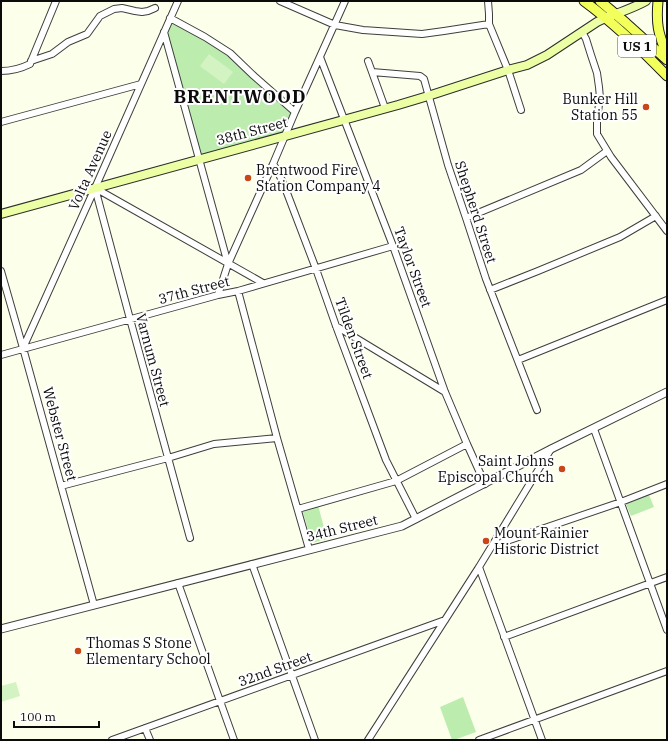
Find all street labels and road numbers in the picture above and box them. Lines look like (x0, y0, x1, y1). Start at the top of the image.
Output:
road number: US 1 (618, 35, 656, 57)
street label: 38th Street (214, 113, 290, 149)
street label: Volta Avenue (64, 127, 116, 213)
street label: Shepherd Street (451, 159, 501, 266)
street label: Taylor Street (390, 224, 436, 310)
street label: 37th Street (156, 272, 232, 308)
street label: Tilden Street (331, 295, 377, 381)
street label: Varnum Street (132, 311, 174, 409)
street label: Webster Street (39, 385, 81, 483)
street label: 34th Street (304, 510, 380, 546)
street label: 32nd Street (236, 647, 314, 691)

